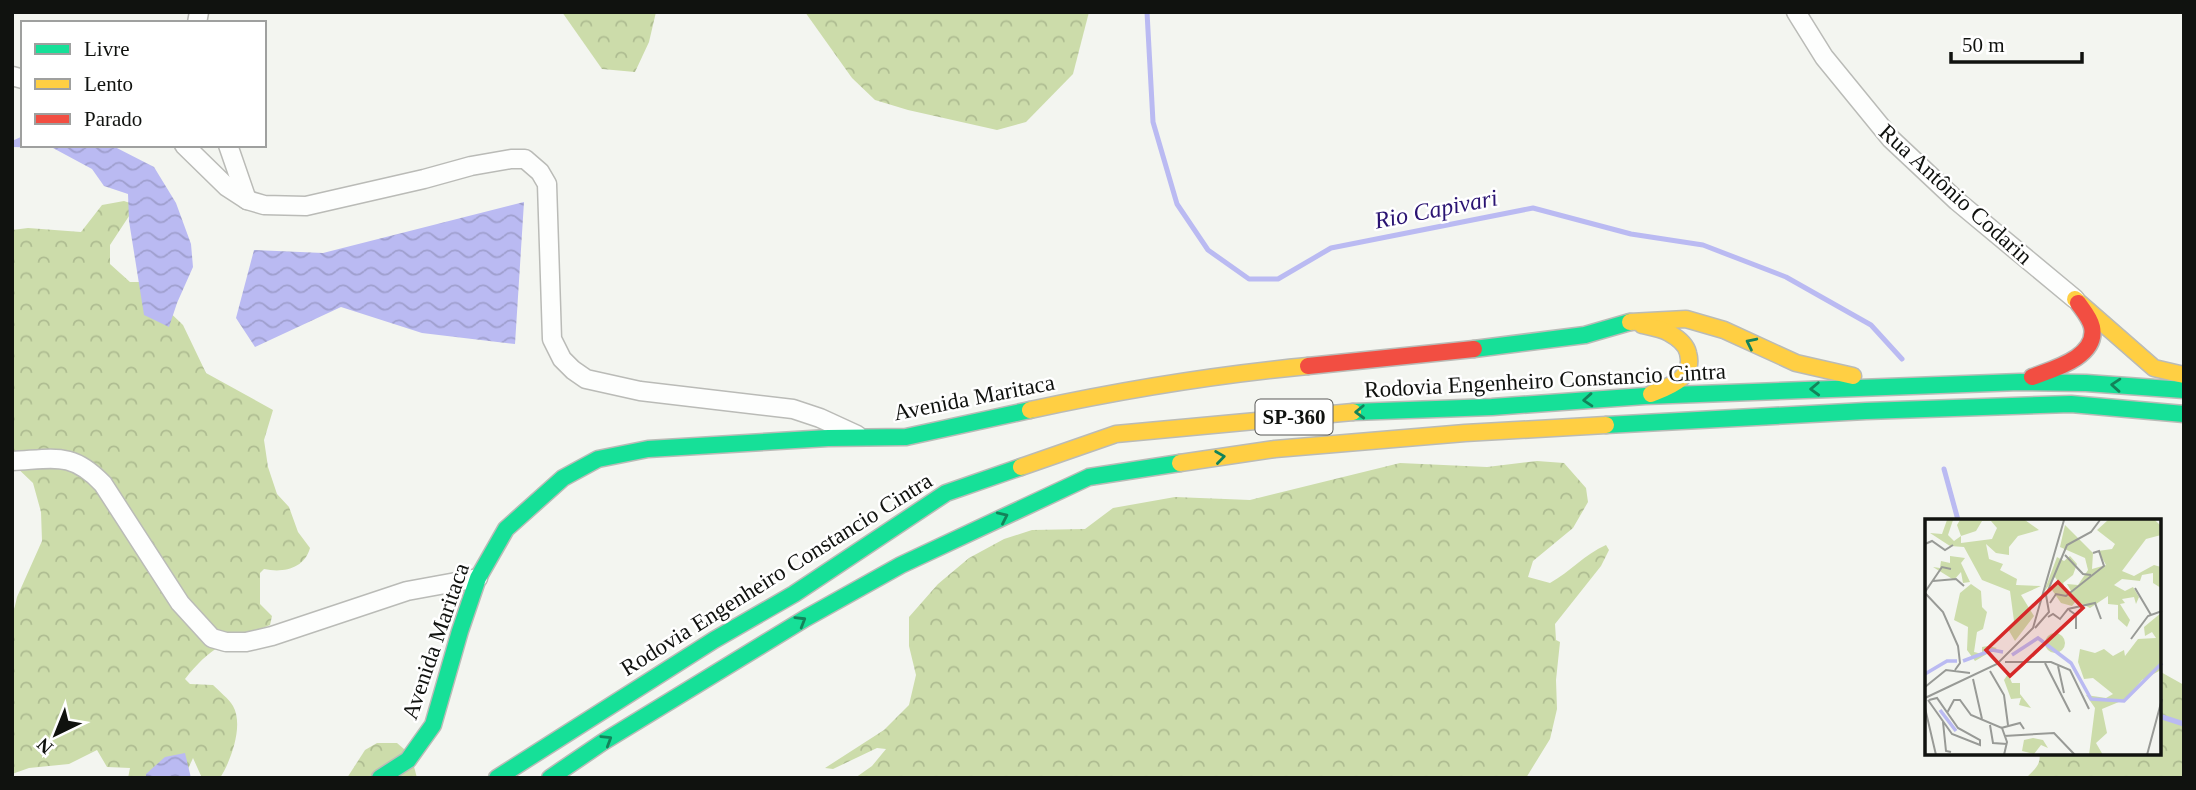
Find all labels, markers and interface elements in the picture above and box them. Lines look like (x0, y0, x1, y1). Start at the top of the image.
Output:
legend (21, 21, 266, 147)
scale bar (1951, 21, 2082, 65)
text: 50 m (1962, 33, 2005, 57)
text: Livre (84, 37, 129, 61)
text: Lento (84, 72, 133, 96)
text: Parado (84, 107, 142, 131)
street label: Rua Antônio Codarin (1874, 119, 2038, 270)
water label: Rio Capivari (1371, 184, 1500, 234)
one-way arrow (1746, 337, 1758, 351)
street label: Rodovia Engenheiro Constancio Cintra (1364, 359, 1727, 402)
street label: Avenida Maritaca (891, 370, 1057, 425)
one-way arrow (2110, 378, 2121, 393)
one-way arrow (1809, 382, 1820, 397)
one-way arrow (1582, 392, 1593, 407)
road number: SP-360 (1256, 400, 1332, 434)
one-way arrow (1355, 405, 1366, 420)
one-way arrow (1214, 450, 1226, 465)
street label: Rodovia Engenheiro Constancio Cintra (616, 468, 936, 681)
one-way arrow (996, 511, 1008, 525)
inset map (1925, 519, 2161, 755)
street label: Avenida Maritaca (397, 560, 474, 723)
one-way arrow (793, 617, 806, 630)
north arrow (21, 699, 91, 769)
text: N (32, 734, 57, 758)
one-way arrow (599, 735, 612, 748)

